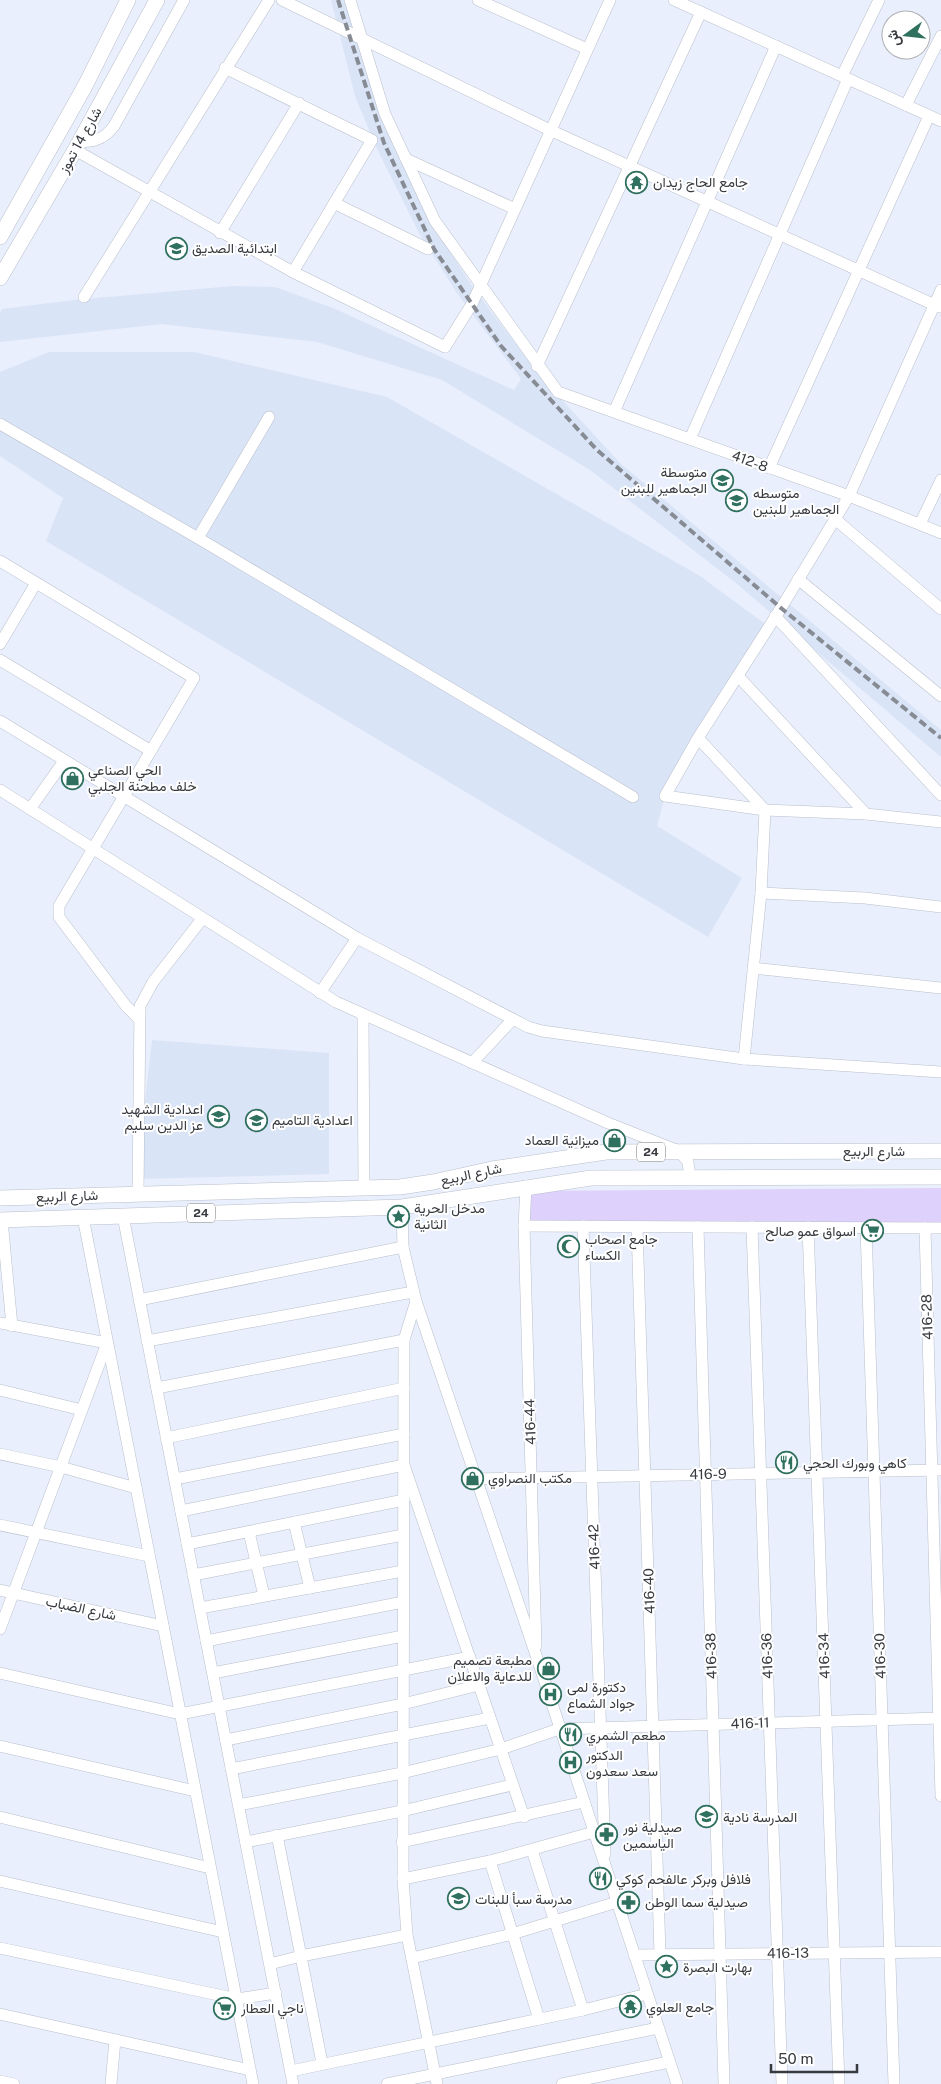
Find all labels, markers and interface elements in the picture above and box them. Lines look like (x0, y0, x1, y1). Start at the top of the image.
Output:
north arrow (881, 10, 931, 60)
text: ش (883, 28, 904, 49)
street label: شارع 14 تموز (55, 104, 107, 178)
temple icon: جامع الحاج زيدان (625, 170, 649, 194)
place label: جامع الحاج زيدان (653, 174, 748, 193)
school or university icon: ابتدائية الصديق (164, 236, 188, 260)
place label: ابتدائية الصديق (192, 240, 277, 257)
street label: 412-8 (730, 447, 770, 475)
place label: متوسطة الجماهير للبنين (621, 464, 707, 497)
school or university icon: متوسطة الجماهير للبنين (711, 468, 735, 492)
place label: متوسطه الجماهير للبنين (753, 485, 839, 518)
school or university icon: متوسطه الجماهير للبنين (725, 489, 749, 513)
place label: الحي الصناعي خلف مطحنة الجلبي (88, 762, 197, 798)
shop icon: الحي الصناعي خلف مطحنة الجلبي (60, 766, 84, 790)
place label: اعدادية الشهيد عز الدين سليم (121, 1101, 203, 1134)
school or university icon: اعدادية الشهيد عز الدين سليم (207, 1105, 231, 1129)
school or university icon: اعدادية التاميم (244, 1108, 268, 1132)
place label: اعدادية التاميم (272, 1112, 353, 1129)
shop icon: ميزانية العماد (603, 1128, 627, 1152)
place label: ميزانية العماد (525, 1132, 599, 1149)
road number: 24 (637, 1142, 665, 1162)
street label: شارع الربيع (843, 1143, 905, 1162)
street label: شارع الربيع (439, 1160, 504, 1191)
street label: شارع الربيع (36, 1187, 99, 1208)
place label: مدخل الحرية الثانية (414, 1200, 485, 1232)
road number: 24 (187, 1204, 215, 1222)
place icon: مدخل الحرية الثانية (386, 1204, 410, 1228)
supermarket icon: اسواق عمو صالح (860, 1219, 884, 1243)
place label: اسواق عمو صالح (765, 1223, 856, 1242)
place label: جامع اصحاب الکساء (585, 1231, 658, 1263)
mosque icon: جامع اصحاب الکساء (557, 1235, 581, 1259)
street label: 416-28 (918, 1294, 936, 1340)
street label: 416-44 (521, 1398, 539, 1445)
restaurant icon: كاهي وبورك الحجي (775, 1451, 799, 1475)
place label: كاهي وبورك الحجي (803, 1455, 907, 1475)
shop icon: مكتب النصراوي (460, 1466, 484, 1490)
street label: 416-9 (689, 1466, 727, 1482)
place label: مكتب النصراوي (488, 1470, 572, 1490)
street label: 416-42 (585, 1524, 603, 1570)
street label: 416-40 (640, 1568, 658, 1614)
street label: شارع الضباب (44, 1593, 118, 1626)
street label: 416-36 (758, 1632, 776, 1679)
street label: 416-34 (815, 1632, 833, 1679)
street label: 416-38 (702, 1633, 720, 1679)
street label: 416-30 (871, 1633, 889, 1679)
place label: مطبعة تصميم للدعاية والاعلان (447, 1652, 532, 1685)
shop icon: مطبعة تصميم للدعاية والاعلان (536, 1656, 560, 1680)
place label: دكتورة لمى جواد الشماع (567, 1679, 635, 1714)
hospital icon: دكتورة لمى جواد الشماع (539, 1683, 563, 1707)
street label: 416-11 (730, 1714, 770, 1732)
restaurant icon: مطعم الشمري (558, 1723, 582, 1747)
place label: مطعم الشمري (586, 1727, 666, 1747)
place label: الدكتور سعد سعدون (585, 1747, 658, 1780)
hospital icon: الدكتور سعد سعدون (558, 1751, 582, 1775)
school or university icon: المدرسة نادية (695, 1805, 719, 1829)
place label: المدرسة نادية (723, 1809, 797, 1826)
place label: صيدلية نور الياسمين (622, 1819, 682, 1852)
pharmacy icon: صيدلية نور الياسمين (595, 1823, 619, 1847)
restaurant icon: فلافل وبركر عالفحم كوكي (588, 1867, 612, 1891)
place label: فلافل وبركر عالفحم كوكي (616, 1871, 751, 1891)
school or university icon: مدرسة سبأ للبنات (447, 1887, 471, 1911)
pharmacy icon: صيدلية سما الوطن (617, 1890, 641, 1914)
place label: مدرسة سبأ للبنات (475, 1891, 572, 1908)
place label: صيدلية سما الوطن (645, 1894, 748, 1911)
street label: 416-13 (767, 1945, 809, 1961)
place icon: بهارت البصرة (655, 1955, 679, 1979)
place label: بهارت البصرة (683, 1959, 752, 1976)
temple icon: جامع العلوي (618, 1995, 642, 2019)
supermarket icon: ناجي العطار (213, 1996, 237, 2020)
place label: جامع العلوي (646, 1999, 714, 2019)
place label: ناجي العطار (240, 2000, 304, 2020)
scale bar (771, 2042, 857, 2074)
text: 50 m (778, 2050, 813, 2067)

